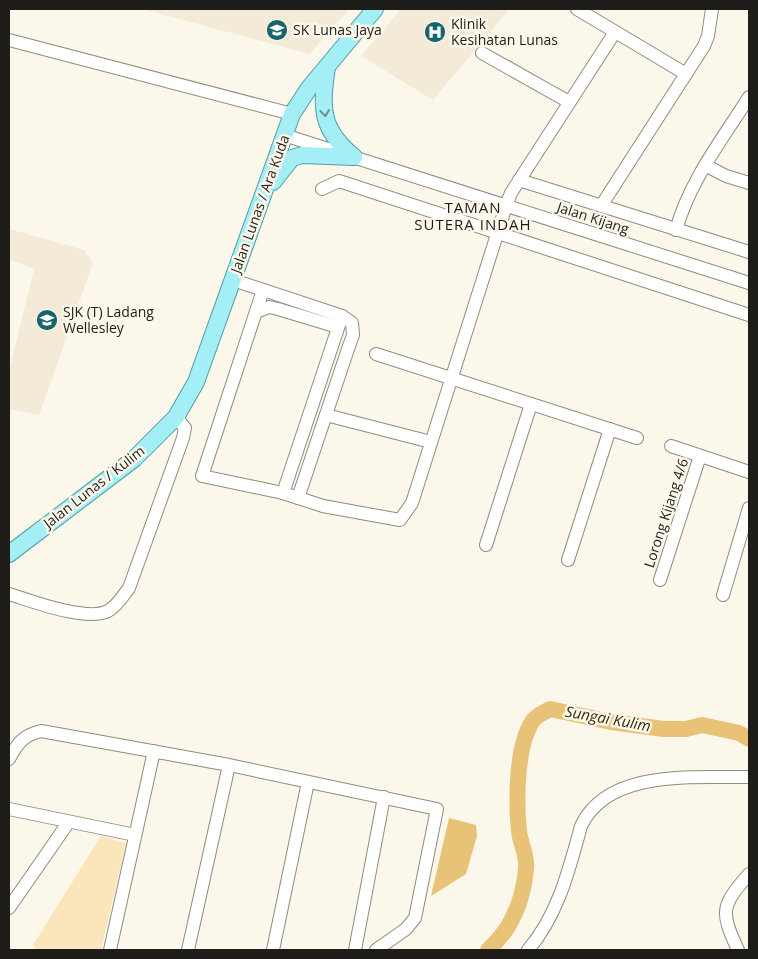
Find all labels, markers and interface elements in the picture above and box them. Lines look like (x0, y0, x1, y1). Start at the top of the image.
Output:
place label: Klinik Kesihatan Lunas (451, 14, 558, 49)
school or university icon: SK Lunas Jaya (265, 18, 289, 42)
place label: SK Lunas Jaya (293, 20, 382, 39)
hospital icon: Klinik Kesihatan Lunas (423, 20, 447, 44)
one-way arrow (319, 109, 330, 117)
street label: Jalan Lunas / Ara Kuda (225, 132, 293, 278)
street label: Jalan Kijang (553, 196, 632, 238)
district label: TAMAN SUTERA INDAH (414, 197, 532, 234)
place label: SJK (T) Ladang Wellesley (63, 302, 154, 337)
school or university icon: SJK (T) Ladang Wellesley (35, 308, 59, 332)
street label: Jalan Lunas / Kulim (38, 441, 148, 533)
street label: Lorong Kijang 4/6 (639, 456, 692, 570)
water label: Sungai Kulim (564, 701, 652, 735)

